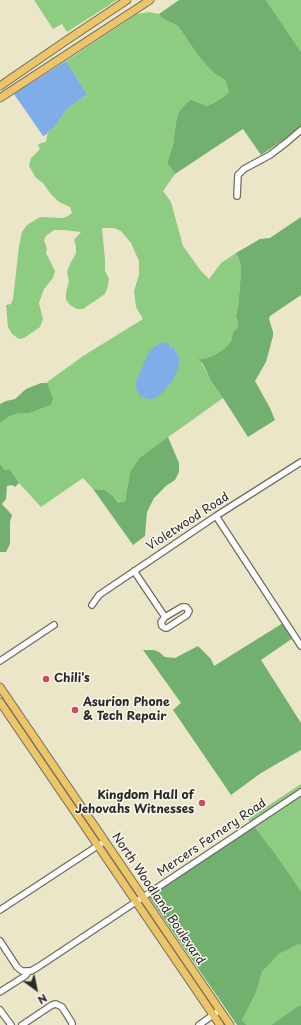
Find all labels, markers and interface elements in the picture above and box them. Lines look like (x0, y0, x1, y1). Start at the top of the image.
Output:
street label: Violetwood Road (144, 490, 232, 554)
place label: Chili's (54, 672, 90, 686)
marker: Chili's (41, 674, 51, 684)
place label: Asurion Phone & Tech Repair (83, 696, 170, 724)
marker: Asurion Phone & Tech Repair (70, 705, 80, 715)
place label: Kingdom Hall of Jehovahs Witnesses (75, 789, 194, 817)
street label: Mercers Fernery Road (155, 796, 269, 880)
marker: Kingdom Hall of Jehovahs Witnesses (197, 798, 207, 808)
street label: North Woodland Boulevard (109, 831, 207, 967)
north arrow (16, 969, 56, 1009)
text: N (35, 990, 51, 1009)

